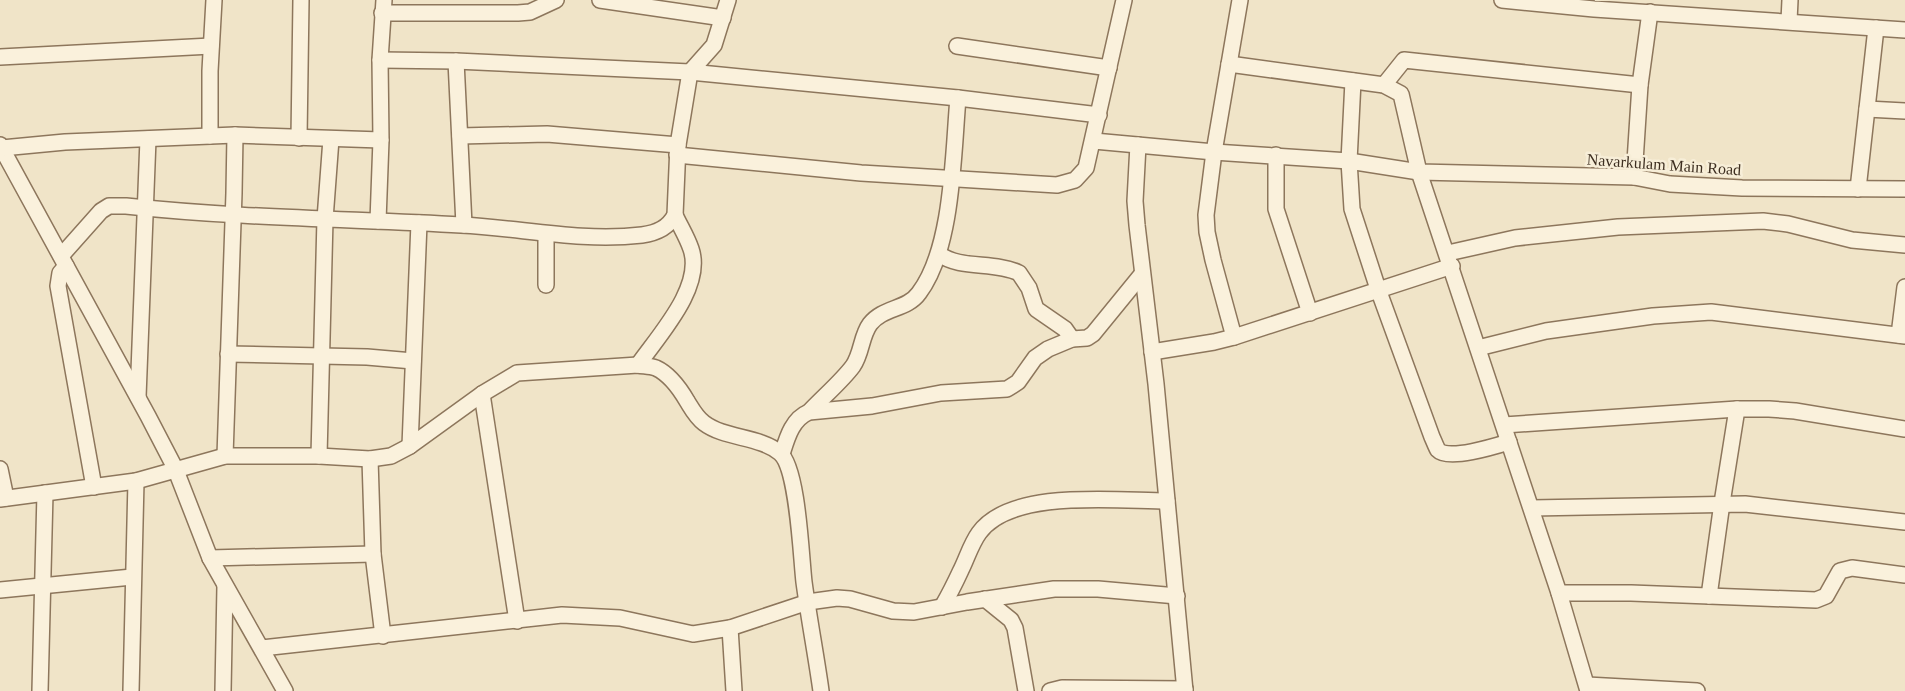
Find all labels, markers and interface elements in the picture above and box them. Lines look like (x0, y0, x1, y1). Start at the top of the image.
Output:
street label: Navarkulam Main Road (1586, 151, 1742, 178)

